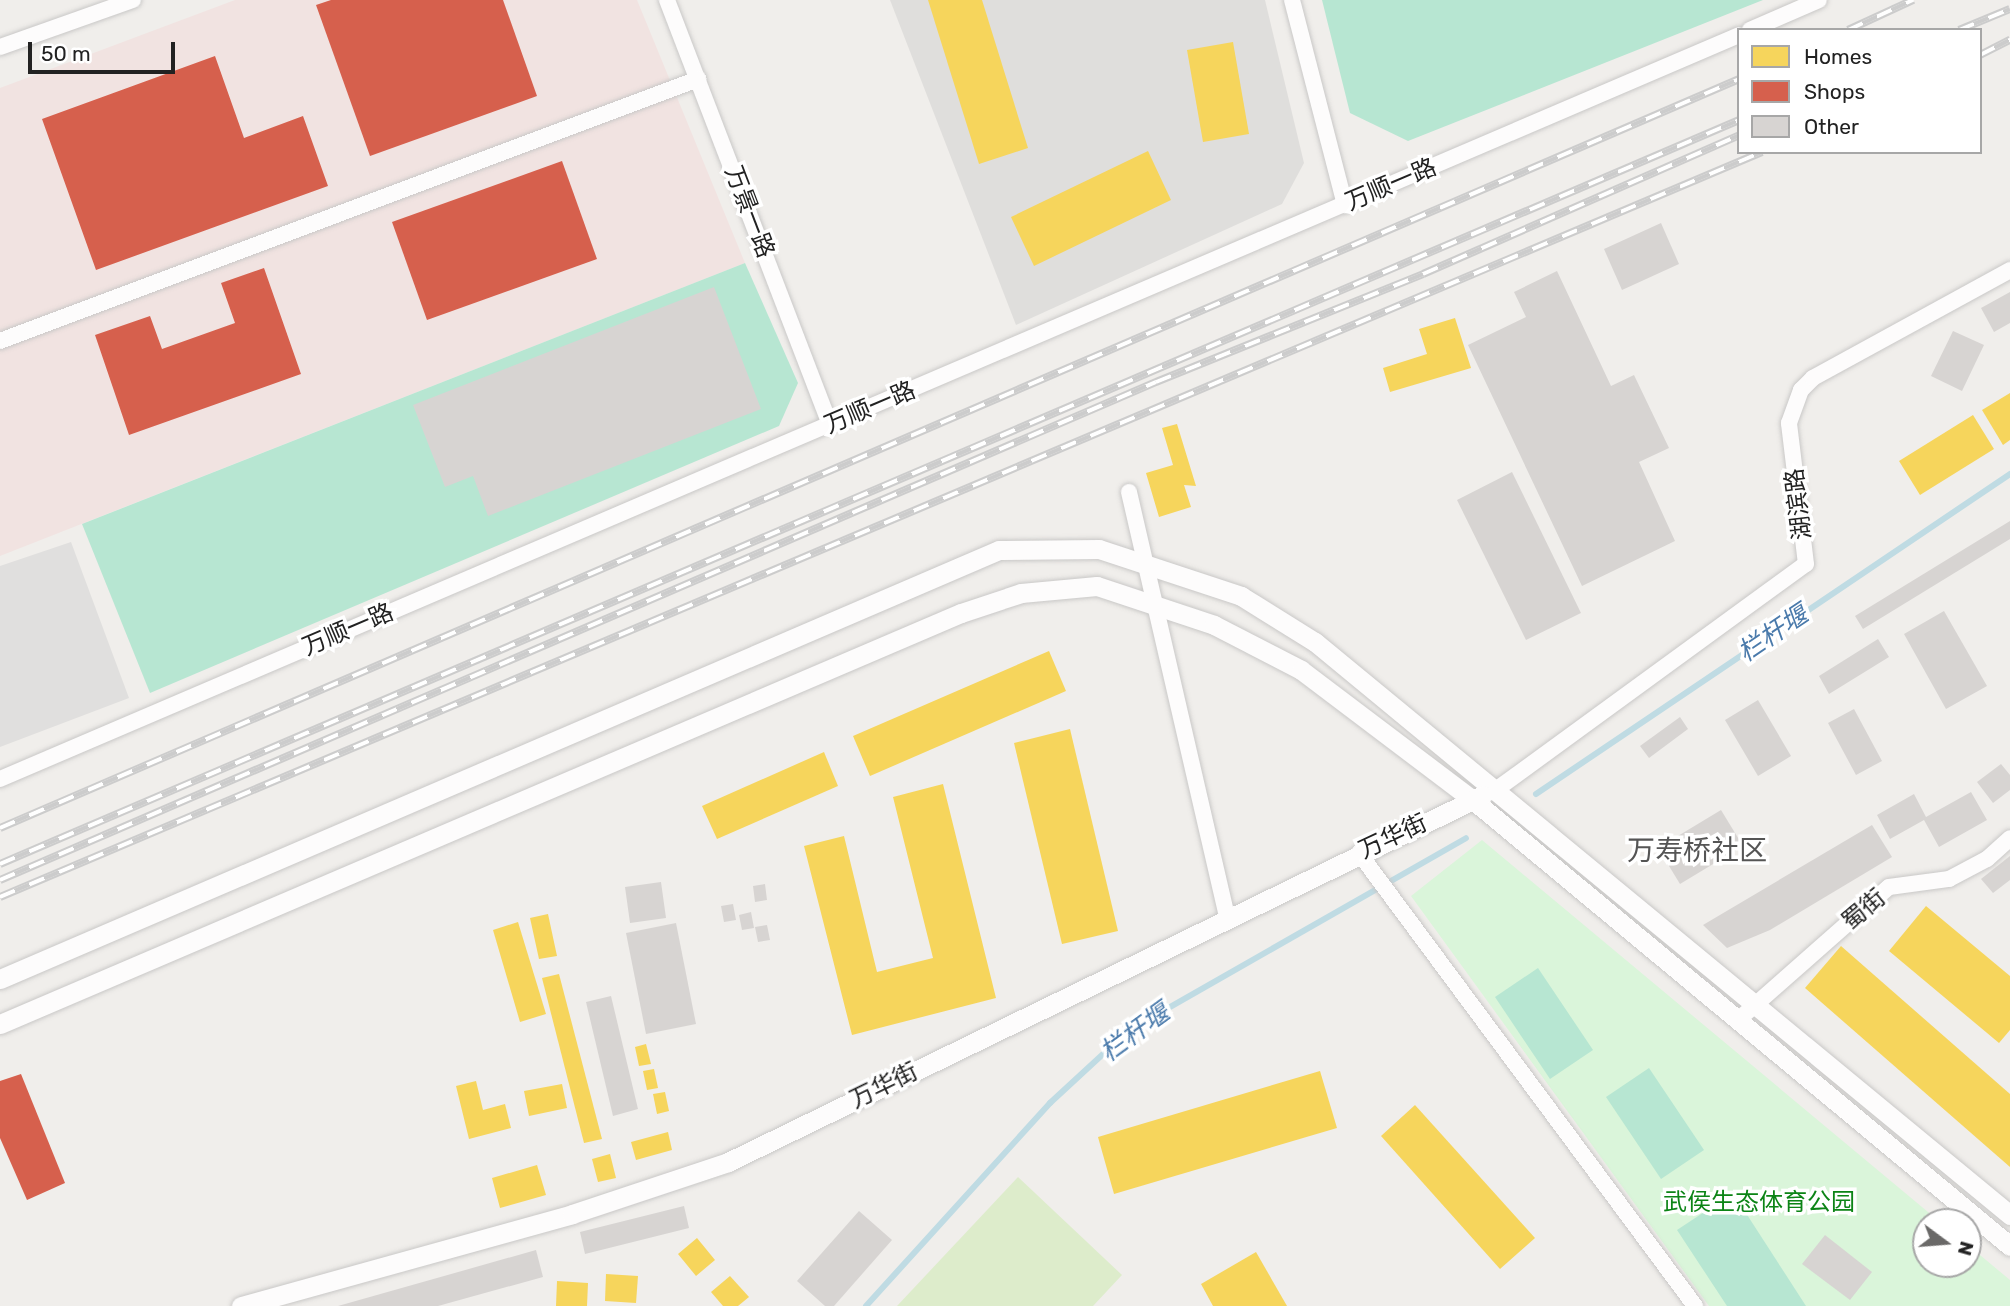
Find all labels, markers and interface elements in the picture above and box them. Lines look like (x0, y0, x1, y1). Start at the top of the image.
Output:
scale bar (32, 28, 178, 72)
legend (1737, 28, 1982, 154)
text: 50 m (41, 41, 91, 66)
text: Homes (1804, 44, 1872, 69)
text: Shops (1804, 79, 1865, 104)
text: Other (1804, 114, 1859, 139)
street label: 万顺一路 (1341, 153, 1441, 217)
street label: 万景一路 (718, 162, 780, 262)
street label: 万顺一路 (820, 376, 920, 440)
street label: 湖滨路 (1780, 467, 1818, 541)
street label: 万顺一路 (298, 598, 398, 662)
water label: 栏杆堰 (1732, 599, 1814, 669)
street label: 万华街 (1354, 809, 1432, 865)
district label: 万寿桥社区 (1627, 834, 1767, 868)
street label: 蜀街 (1836, 884, 1892, 936)
water label: 栏杆堰 (1094, 997, 1176, 1069)
street label: 万华街 (845, 1057, 923, 1115)
park label: 武侯生态体育公园 (1663, 1189, 1855, 1217)
north arrow (1912, 1208, 1982, 1278)
text: N (1953, 1239, 1979, 1258)

